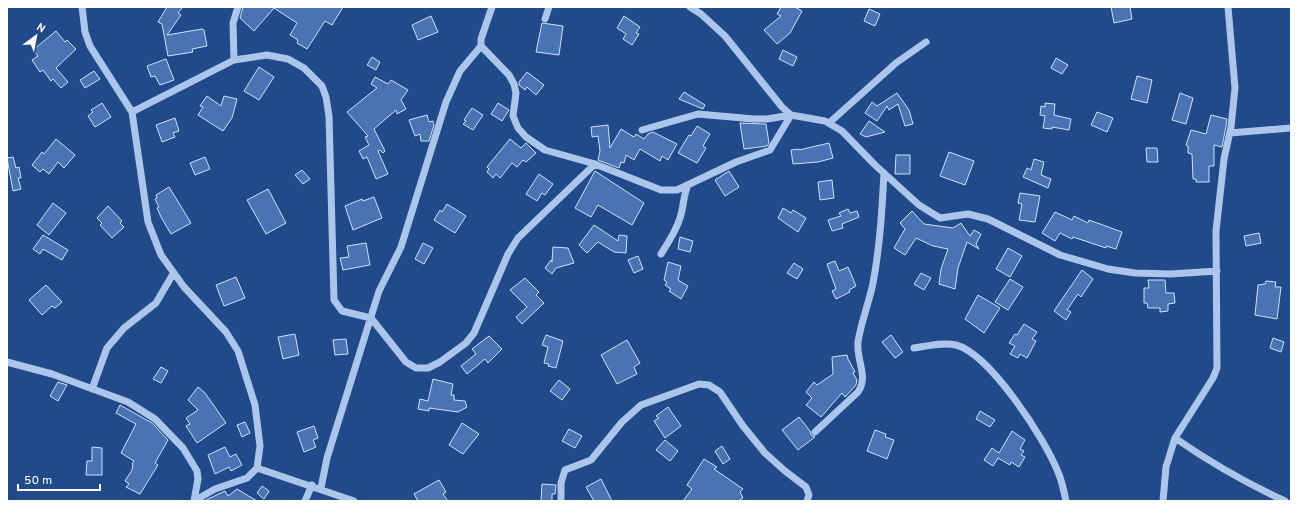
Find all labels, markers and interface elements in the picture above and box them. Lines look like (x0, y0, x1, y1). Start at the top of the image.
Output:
north arrow (16, 16, 56, 56)
text: N (34, 20, 48, 36)
scale bar (18, 466, 100, 492)
text: 50 m (24, 473, 52, 489)

